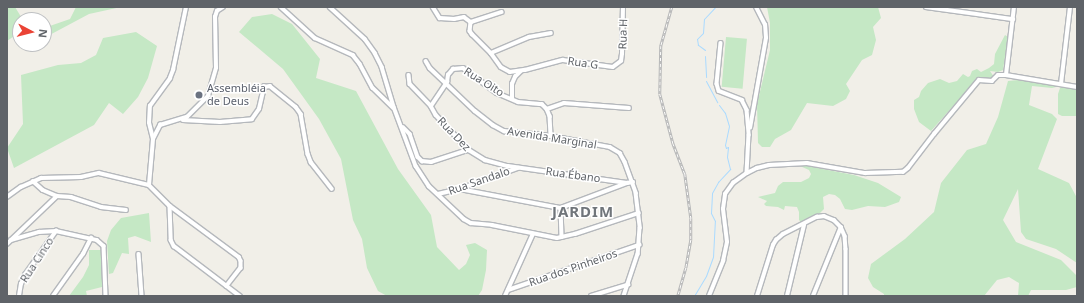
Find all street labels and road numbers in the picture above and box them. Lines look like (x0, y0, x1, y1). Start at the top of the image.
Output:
street label: Rua H (616, 18, 630, 50)
street label: Rua G (567, 54, 599, 72)
street label: Rua Oito (462, 65, 506, 99)
street label: Rua Dez (435, 114, 473, 154)
street label: Avenida Marginal (506, 124, 598, 152)
street label: Rua Sandalo (447, 164, 511, 198)
street label: Rua Ébano (545, 165, 601, 185)
street label: Rua Cinco (18, 235, 56, 285)
street label: Rua dos Pinheiros (527, 247, 619, 289)

